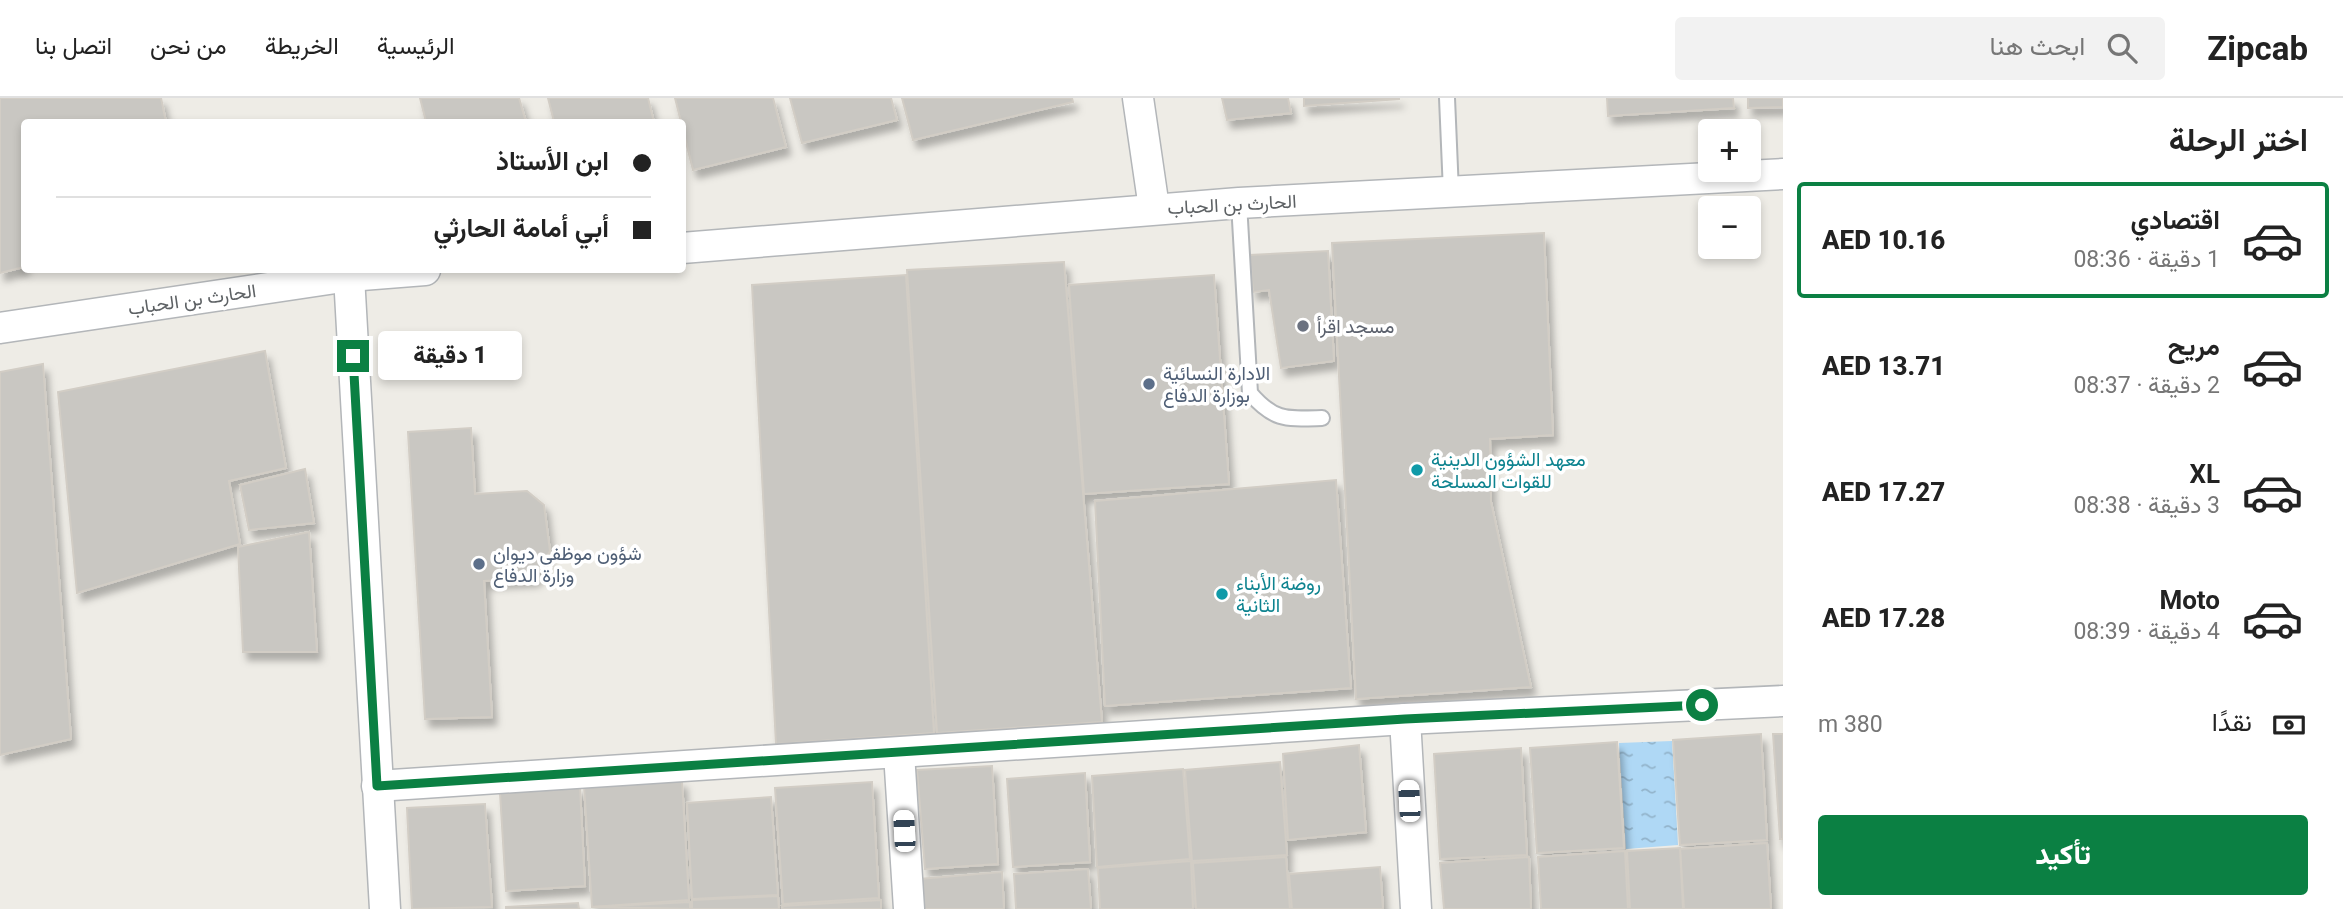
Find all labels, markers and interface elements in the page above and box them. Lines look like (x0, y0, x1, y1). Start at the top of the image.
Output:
search box (1675, 17, 2165, 80)
icon: search (2103, 29, 2141, 67)
text: Zipcab (2207, 29, 2308, 68)
text: ابحث هنا (1990, 31, 2085, 61)
text: اتصل بنا (35, 32, 112, 60)
text: من نحن (150, 32, 227, 60)
text: الخريطة (265, 32, 339, 60)
text: الرئيسية (377, 32, 454, 60)
map controls (1698, 119, 1761, 259)
button: + (1698, 119, 1761, 182)
text: اختر الرحلة (2169, 121, 2308, 159)
text: ابن الأستاذ (496, 146, 609, 176)
street label: الحارث بن الحباب (1167, 190, 1297, 219)
button: − (1698, 196, 1761, 259)
text: اقتصادي (2131, 205, 2220, 235)
icon: car (2241, 209, 2304, 272)
text: أبي أمامة الحارثي (434, 213, 609, 243)
text: AED 10.16 (1822, 225, 1945, 255)
text: 1 دقيقة · 08:36 (2073, 246, 2220, 273)
street label: الحارث بن الحباب (127, 279, 258, 320)
place label: مسجد اقرأ (1317, 315, 1394, 338)
marker: مسجد اقرأ (1295, 318, 1311, 334)
callout: 1 دقيقة (378, 331, 521, 380)
text: مريح (2168, 331, 2220, 361)
icon: car (2241, 335, 2304, 398)
route end (337, 340, 369, 372)
text: 1 دقيقة (413, 342, 487, 369)
text: AED 13.71 (1822, 351, 1945, 381)
place label: الادارة النسائية بوزارة الدفاع (1163, 362, 1270, 408)
text: 2 دقيقة · 08:37 (2073, 372, 2220, 399)
marker: الادارة النسائية بوزارة الدفاع (1141, 376, 1157, 392)
place label: معهد الشؤون الدينية للقوات المسلحة (1431, 448, 1586, 493)
text: XL (2189, 459, 2220, 489)
icon: car (2241, 461, 2304, 524)
marker: معهد الشؤون الدينية للقوات المسلحة (1409, 462, 1425, 478)
text: AED 17.27 (1822, 477, 1945, 507)
text: 3 دقيقة · 08:38 (2073, 492, 2220, 519)
place label: شؤون موظفي ديوان وزارة الدفاع (493, 542, 642, 588)
marker: شؤون موظفي ديوان وزارة الدفاع (471, 556, 487, 572)
place label: روضة الأبناء الثانية (1236, 572, 1321, 617)
text: Moto (2159, 585, 2220, 615)
marker: روضة الأبناء الثانية (1214, 586, 1230, 602)
icon: car (2241, 587, 2304, 650)
text: AED 17.28 (1822, 603, 1945, 633)
text: 4 دقيقة · 08:39 (2073, 618, 2220, 645)
route start (1686, 689, 1718, 721)
icon: cash (2270, 706, 2308, 744)
text: نقدًا (2212, 707, 2252, 737)
text: 380 m (1818, 711, 1883, 738)
car (1398, 779, 1421, 823)
car (893, 809, 916, 853)
button: تأكيد (1818, 815, 2308, 895)

